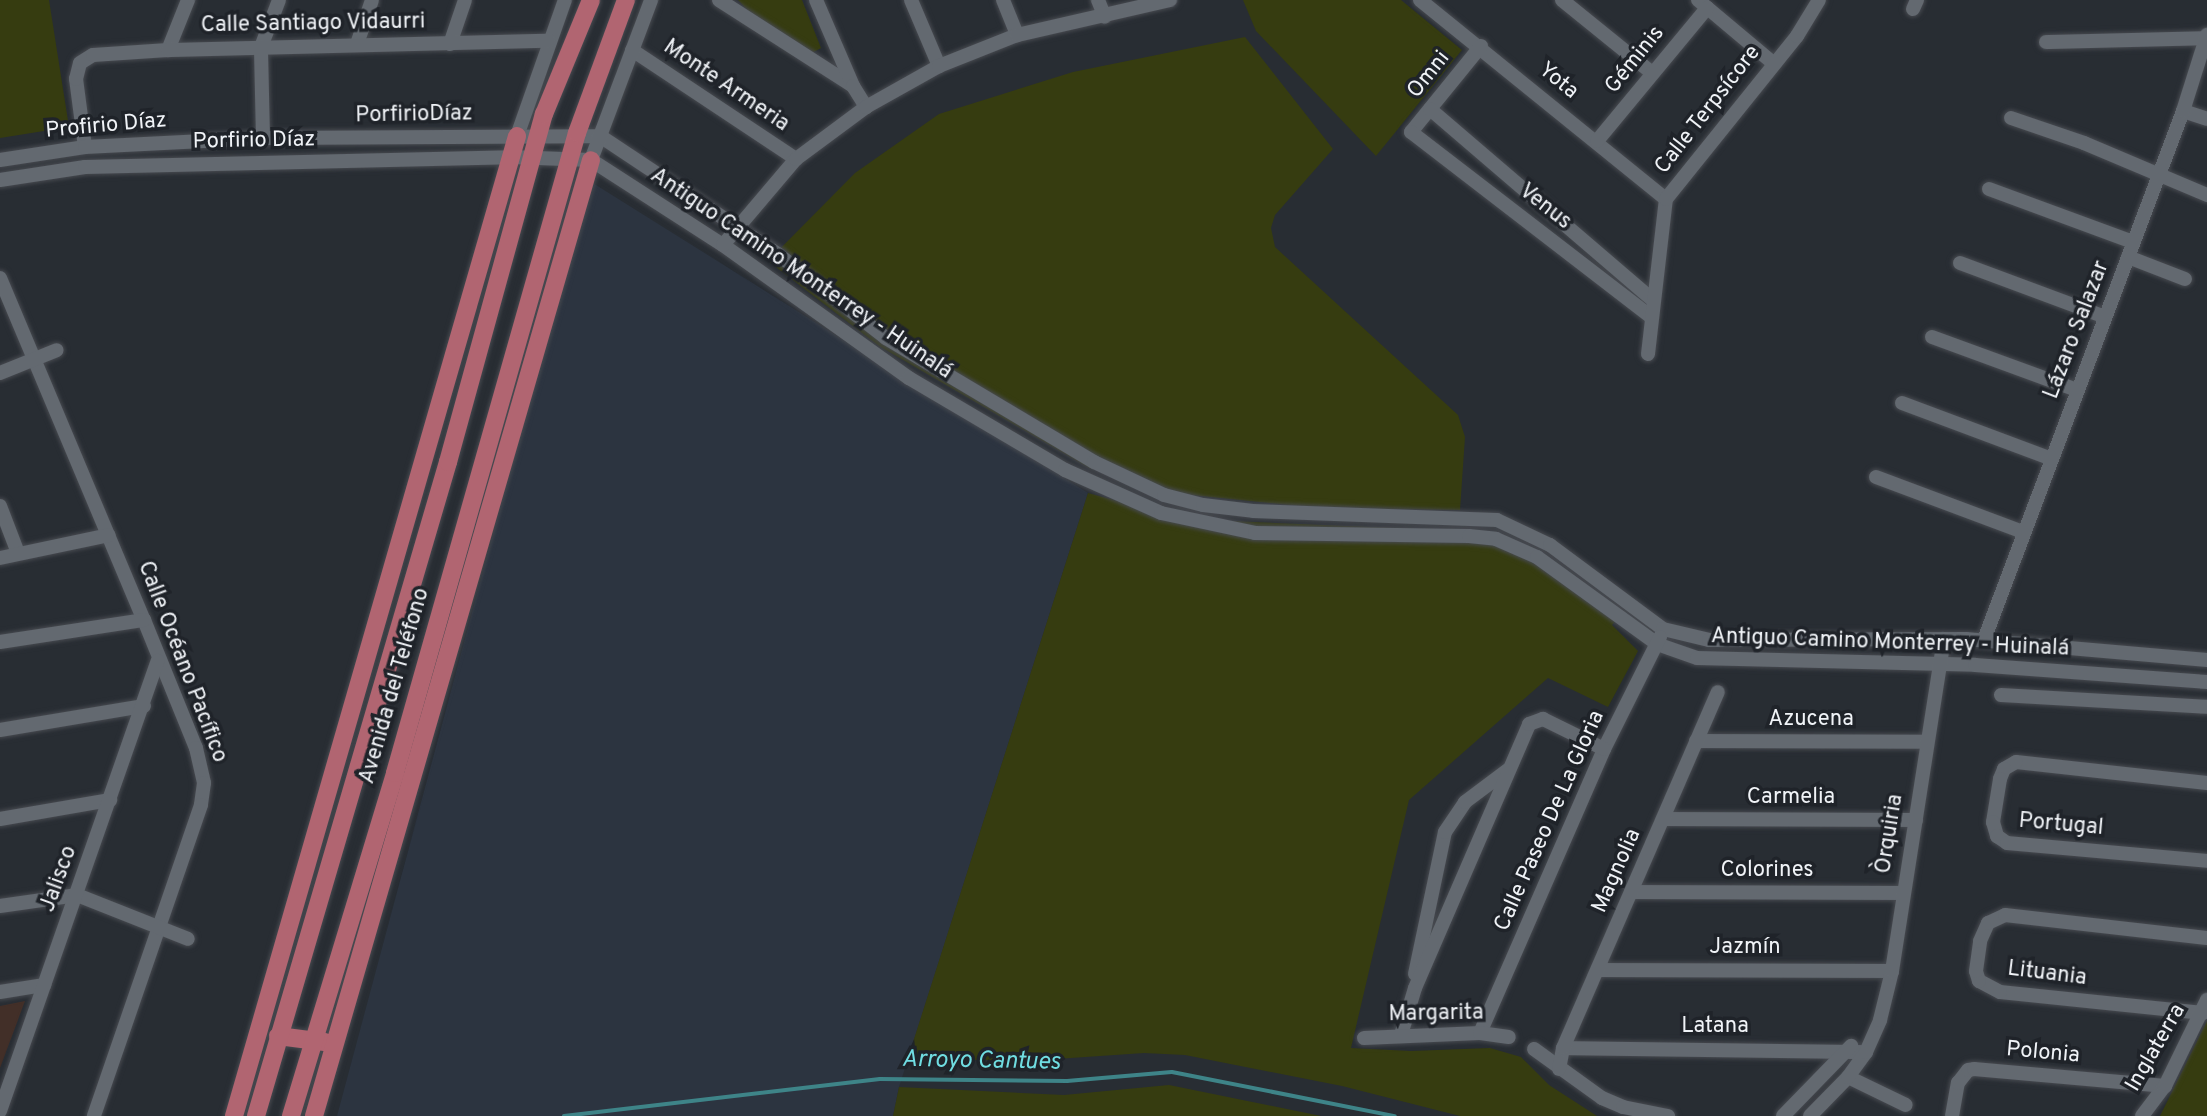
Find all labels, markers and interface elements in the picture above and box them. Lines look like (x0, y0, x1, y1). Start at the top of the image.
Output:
street label: Calle Santiago Vidaurri (200, 9, 426, 39)
street label: Géminis (1600, 21, 1670, 99)
street label: Monte Armeria (658, 34, 794, 138)
street label: Calle Terpsícore (1649, 40, 1767, 180)
street label: Omni (1402, 46, 1456, 104)
street label: Yota (1533, 57, 1583, 105)
street label: PorfirioDíaz (355, 101, 473, 129)
street label: Profirio Díaz (44, 108, 168, 144)
street label: Porfirio Díaz (193, 127, 315, 155)
street label: Antiguo Camino Monterrey - Huinalá (645, 163, 957, 385)
street label: Venus (1513, 178, 1577, 236)
street label: Lázaro Salazar (2039, 257, 2115, 403)
street label: Calle Océano Pacífico (131, 558, 233, 766)
street label: Avenida del Teléfono (354, 585, 436, 787)
street label: Antiguo Camino Monterrey - Huinalá (1710, 624, 2070, 662)
street label: Calle Paseo De La Gloria (1489, 707, 1611, 935)
street label: Azucena (1768, 707, 1854, 733)
street label: Carmelia (1747, 785, 1835, 811)
street label: Òrquiria (1871, 792, 1909, 876)
street label: Portugal (2018, 808, 2104, 842)
street label: Magnolia (1587, 825, 1647, 917)
street label: Jalisco (35, 842, 83, 916)
street label: Colorines (1720, 858, 1814, 884)
street label: Jazmín (1709, 935, 1781, 961)
street label: Lituania (2006, 956, 2088, 992)
street label: Margarita (1388, 1000, 1484, 1028)
street label: Inglaterra (2120, 1000, 2192, 1096)
street label: Latana (1681, 1014, 1749, 1040)
street label: Polonia (2005, 1037, 2081, 1069)
water label: Arroyo Cantues (901, 1046, 1061, 1078)

